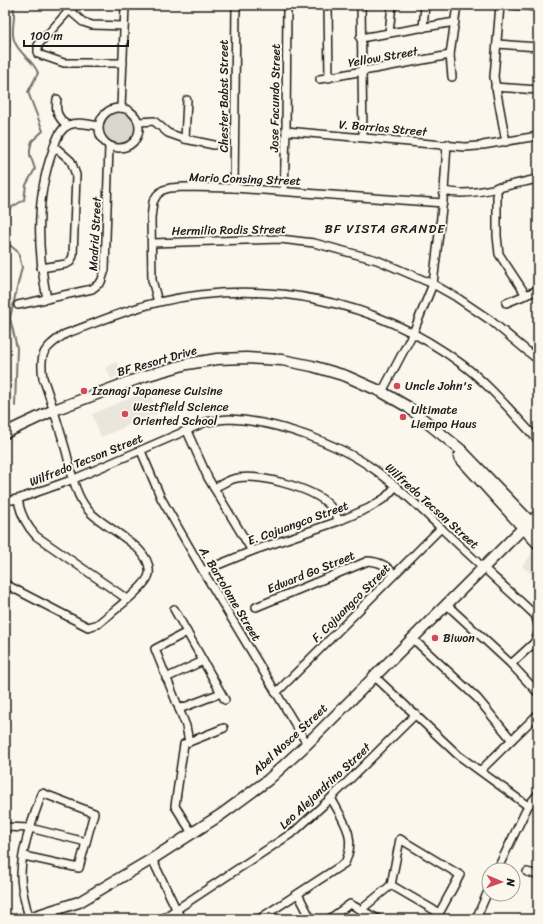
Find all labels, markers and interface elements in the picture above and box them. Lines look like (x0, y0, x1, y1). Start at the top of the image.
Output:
scale bar (24, 22, 128, 48)
text: 100 m (30, 25, 63, 47)
street label: Chester Babst Street (213, 39, 235, 153)
street label: Yellow Street (346, 40, 421, 74)
street label: Jose Facundo Street (263, 44, 287, 153)
street label: V. Barrios Street (338, 113, 429, 143)
street label: Mario Consing Street (189, 166, 301, 192)
street label: Madrid Street (82, 195, 108, 272)
district label: BF VISTA GRANDE (325, 217, 445, 240)
street label: Hermilio Rodis Street (172, 218, 286, 242)
street label: BF Resort Drive (114, 339, 200, 383)
place label: Uncle John's (405, 375, 472, 397)
place label: Izanagi Japanese Cuisine (91, 380, 223, 402)
marker: Uncle John's (392, 381, 402, 391)
marker: Izanagi Japanese Cuisine (79, 386, 89, 396)
place label: Westfield Science Oriented School (133, 396, 229, 432)
place label: Ultimate Liempo Haus (411, 399, 477, 435)
marker: Westfield Science Oriented School (120, 409, 130, 419)
marker: Ultimate Liempo Haus (398, 412, 408, 422)
street label: Wilfredo Tecson Street (26, 427, 146, 493)
street label: Wilfredo Tecson Street (380, 457, 484, 555)
street label: E. Cojuangco Street (244, 495, 352, 551)
street label: A. Bartolome Street (192, 542, 267, 646)
street label: Edward Go Street (264, 544, 358, 600)
street label: F. Cojuangco Street (306, 558, 396, 648)
place label: Biwon (443, 627, 475, 649)
marker: Biwon (430, 633, 440, 643)
street label: Abel Nosce Street (246, 698, 333, 781)
street label: Leo Alejandrino Street (274, 736, 377, 835)
north arrow (481, 862, 521, 902)
text: N (501, 877, 520, 887)

